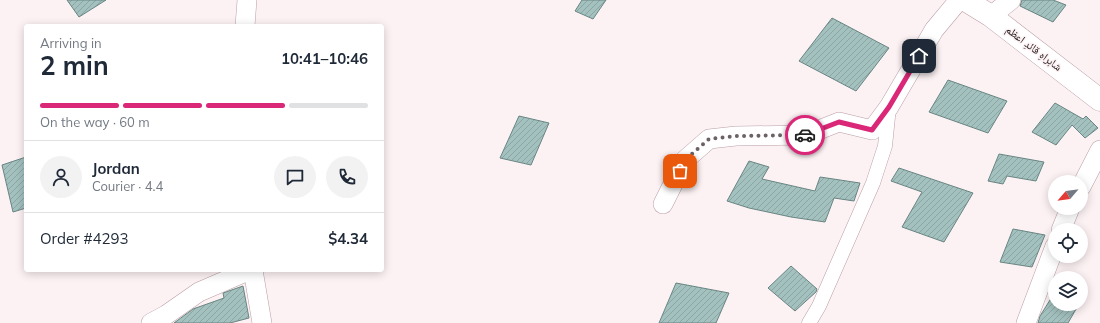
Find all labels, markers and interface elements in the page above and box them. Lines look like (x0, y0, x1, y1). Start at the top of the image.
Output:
street label: شاہراہِ قائدِ اعظم (1002, 22, 1065, 75)
text: Arriving in (40, 35, 102, 51)
pin (902, 39, 936, 73)
icon: home (908, 45, 930, 67)
text: 2 min (40, 49, 109, 82)
text: 10:41–10:46 (281, 49, 368, 68)
text: On the way · 60 m (40, 114, 150, 130)
courier (785, 115, 825, 155)
icon: car (794, 124, 816, 146)
pin (663, 154, 697, 188)
button: person (40, 156, 82, 198)
button: chat (274, 156, 316, 198)
button: phone (326, 156, 368, 198)
text: Jordan (92, 159, 140, 178)
icon: bag (669, 160, 691, 182)
north arrow (1048, 175, 1088, 215)
map controls (1048, 175, 1088, 311)
text: Courier · 4.4 (92, 178, 163, 194)
button: locate (1048, 223, 1088, 263)
text: Order #4293 (40, 229, 128, 248)
text: $4.34 (328, 229, 368, 248)
button: layers (1048, 271, 1088, 311)

